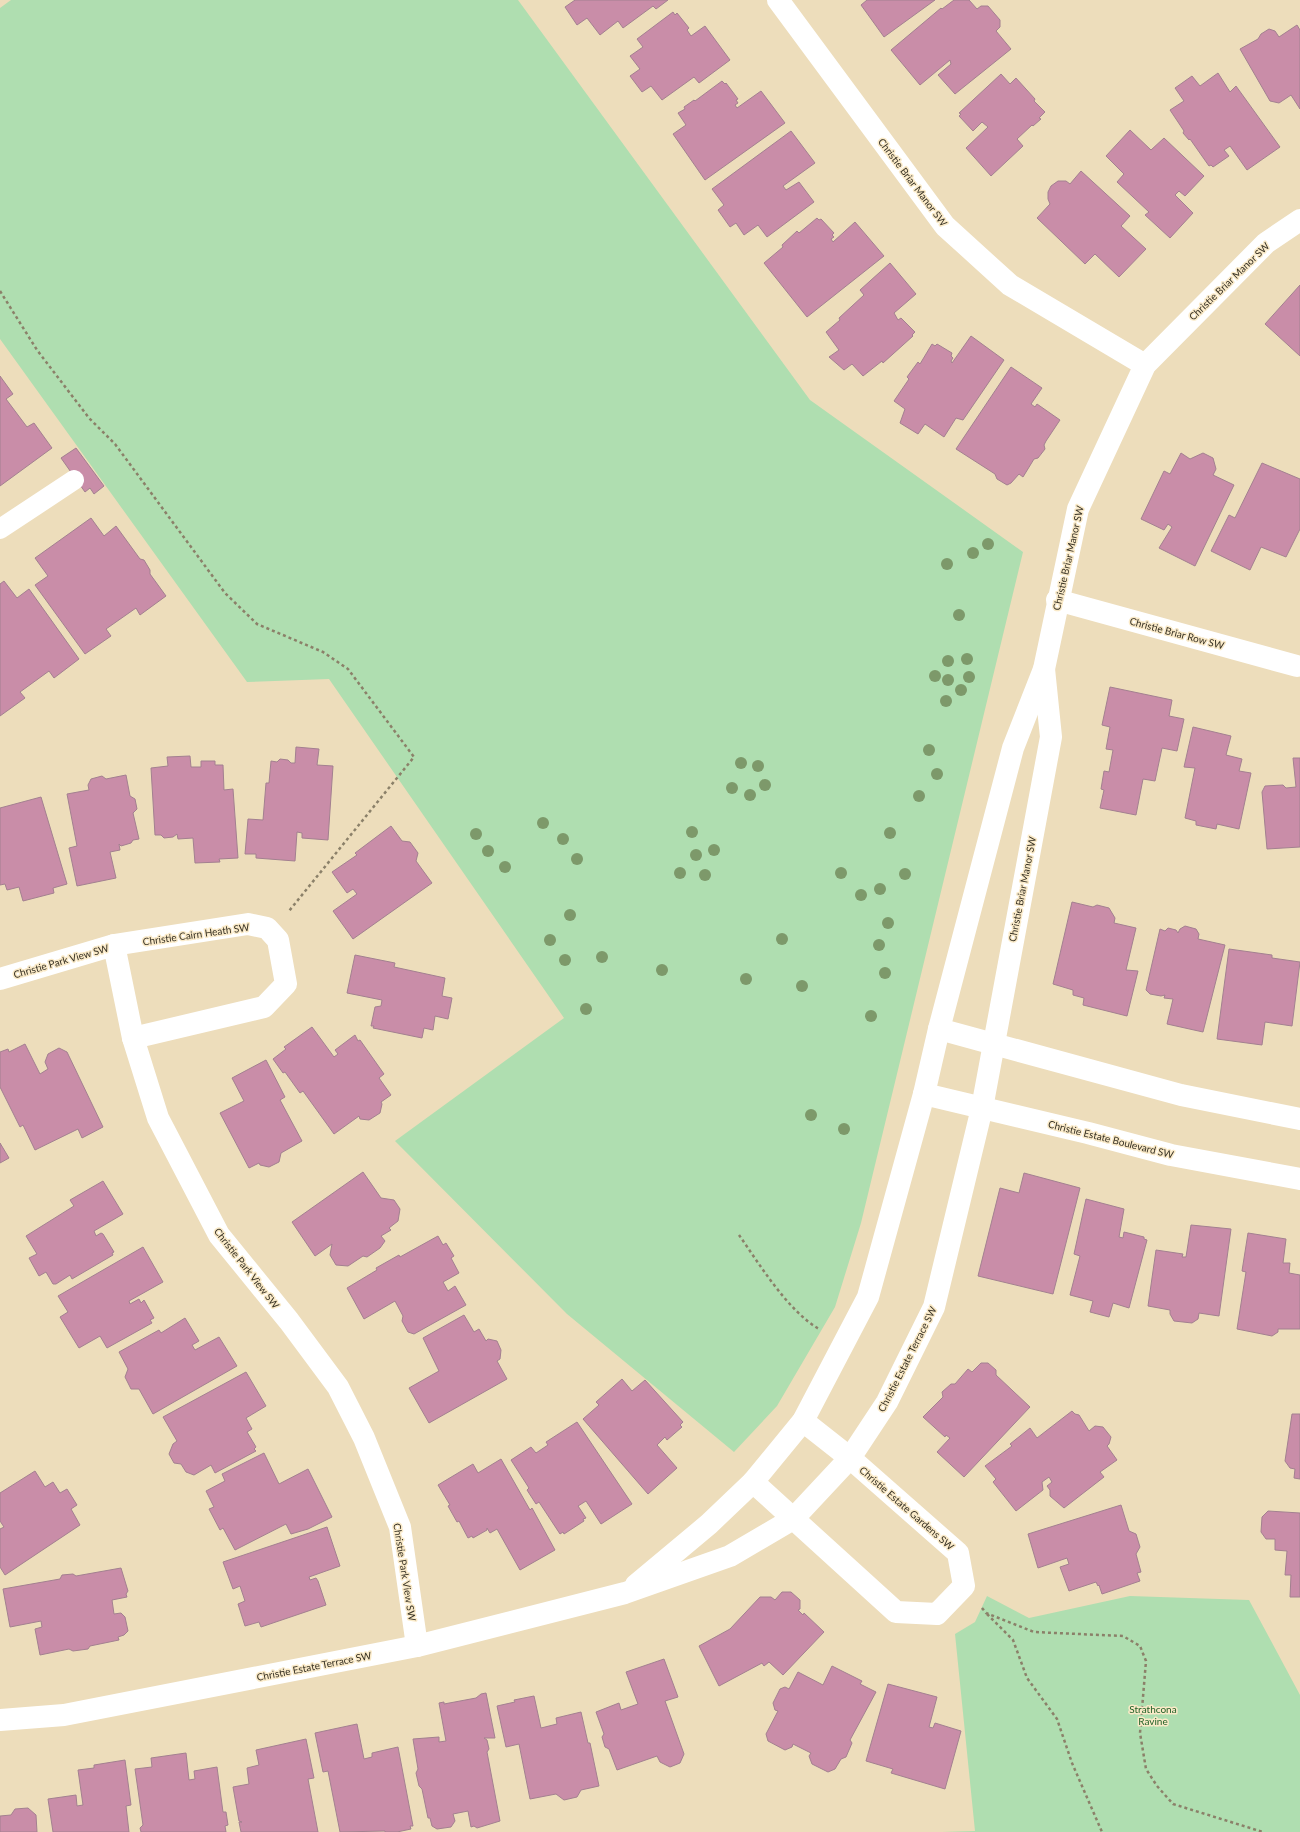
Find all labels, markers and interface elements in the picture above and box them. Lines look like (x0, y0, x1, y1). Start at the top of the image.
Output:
street label: Christie Briar Manor SW (876, 136, 950, 229)
street label: Christie Briar Manor SW (1186, 239, 1272, 323)
street label: Christie Briar Manor SW (1050, 504, 1086, 612)
street label: Christie Briar Row SW (1128, 615, 1226, 652)
street label: Christie Briar Manor SW (1006, 835, 1038, 943)
street label: Christie Cairn Heath SW (142, 920, 251, 947)
street label: Christie Park View SW (12, 941, 111, 980)
street label: Christie Estate Boulevard SW (1047, 1118, 1176, 1161)
street label: Christie Park View SW (212, 1225, 283, 1311)
street label: Christie Estate Terrace SW (875, 1304, 939, 1414)
street label: Christie Estate Gardens SW (857, 1464, 957, 1553)
street label: Christie Park View SW (391, 1522, 419, 1622)
street label: Christie Estate Terrace SW (256, 1649, 373, 1683)
park label: Strathcona Ravine (1129, 1703, 1177, 1727)

